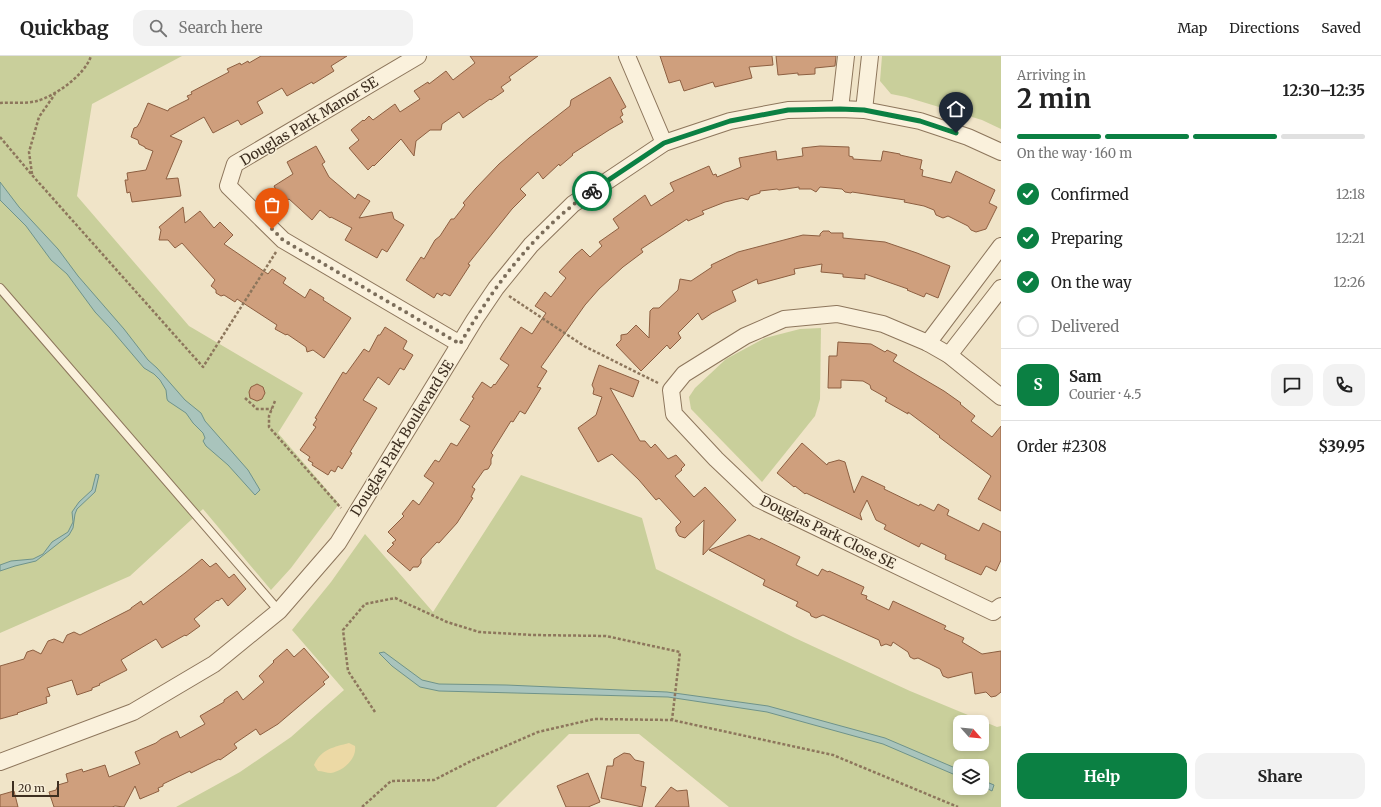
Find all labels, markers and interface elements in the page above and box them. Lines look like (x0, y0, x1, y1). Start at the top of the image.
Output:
search box (133, 10, 413, 46)
text: Quickbag (20, 16, 109, 40)
icon: search (147, 17, 169, 39)
text: Search here (179, 18, 263, 37)
text: Map (1177, 19, 1207, 37)
text: Directions (1229, 19, 1299, 37)
text: Saved (1321, 19, 1361, 37)
text: Arriving in (1017, 67, 1086, 84)
street label: Douglas Park Manor SE (237, 73, 381, 169)
text: 12:30–12:35 (1283, 81, 1365, 100)
text: 2 min (1017, 82, 1091, 115)
pin (939, 92, 973, 133)
icon: home (945, 98, 967, 120)
text: On the way · 160 m (1017, 145, 1132, 162)
courier (572, 171, 612, 211)
icon: bike (581, 180, 603, 202)
icon: check (1017, 183, 1039, 205)
text: Confirmed (1051, 185, 1129, 204)
text: 12:18 (1336, 186, 1365, 203)
pin (255, 188, 289, 229)
icon: bag (261, 194, 283, 216)
icon: check (1017, 227, 1039, 249)
text: Preparing (1051, 229, 1123, 248)
text: 12:21 (1336, 230, 1365, 247)
icon: check (1017, 271, 1039, 293)
text: On the way (1051, 273, 1132, 292)
text: 12:26 (1334, 274, 1365, 291)
text: Delivered (1051, 317, 1119, 336)
street label: Douglas Park Boulevard SE (346, 356, 458, 519)
button: chat (1271, 364, 1313, 406)
button: phone (1323, 364, 1365, 406)
text: Sam (1069, 367, 1102, 386)
text: S (1033, 375, 1043, 394)
text: Courier · 4.5 (1069, 386, 1142, 403)
text: Order #2308 (1017, 437, 1107, 456)
text: $39.95 (1318, 437, 1365, 456)
street label: Douglas Park Close SE (757, 491, 899, 573)
north arrow (953, 715, 989, 751)
map controls (953, 715, 989, 795)
button: Help (1017, 753, 1187, 799)
button: Share (1195, 753, 1365, 799)
button: layers (953, 759, 989, 795)
scale bar (12, 779, 59, 798)
text: 20 m (18, 781, 45, 795)

